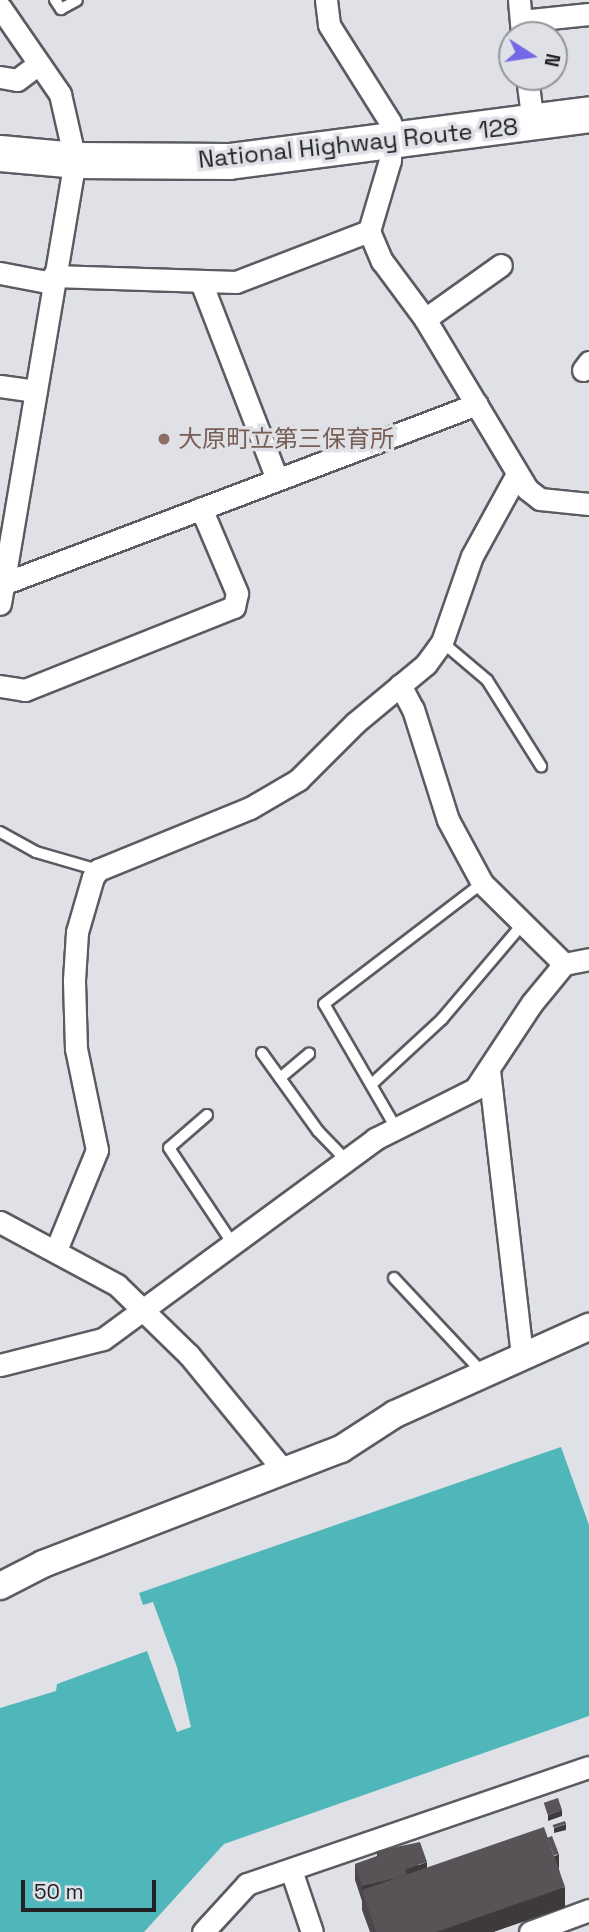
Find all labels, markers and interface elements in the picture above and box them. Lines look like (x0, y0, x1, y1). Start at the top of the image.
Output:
north arrow (498, 21, 568, 91)
text: N (539, 51, 566, 69)
street label: National Highway Route 128 (197, 112, 519, 174)
place label: 大原町立第三保育所 (178, 425, 394, 453)
marker: 大原町立第三保育所 (156, 431, 172, 447)
scale bar (24, 1866, 159, 1910)
text: 50 m (34, 1878, 84, 1905)

